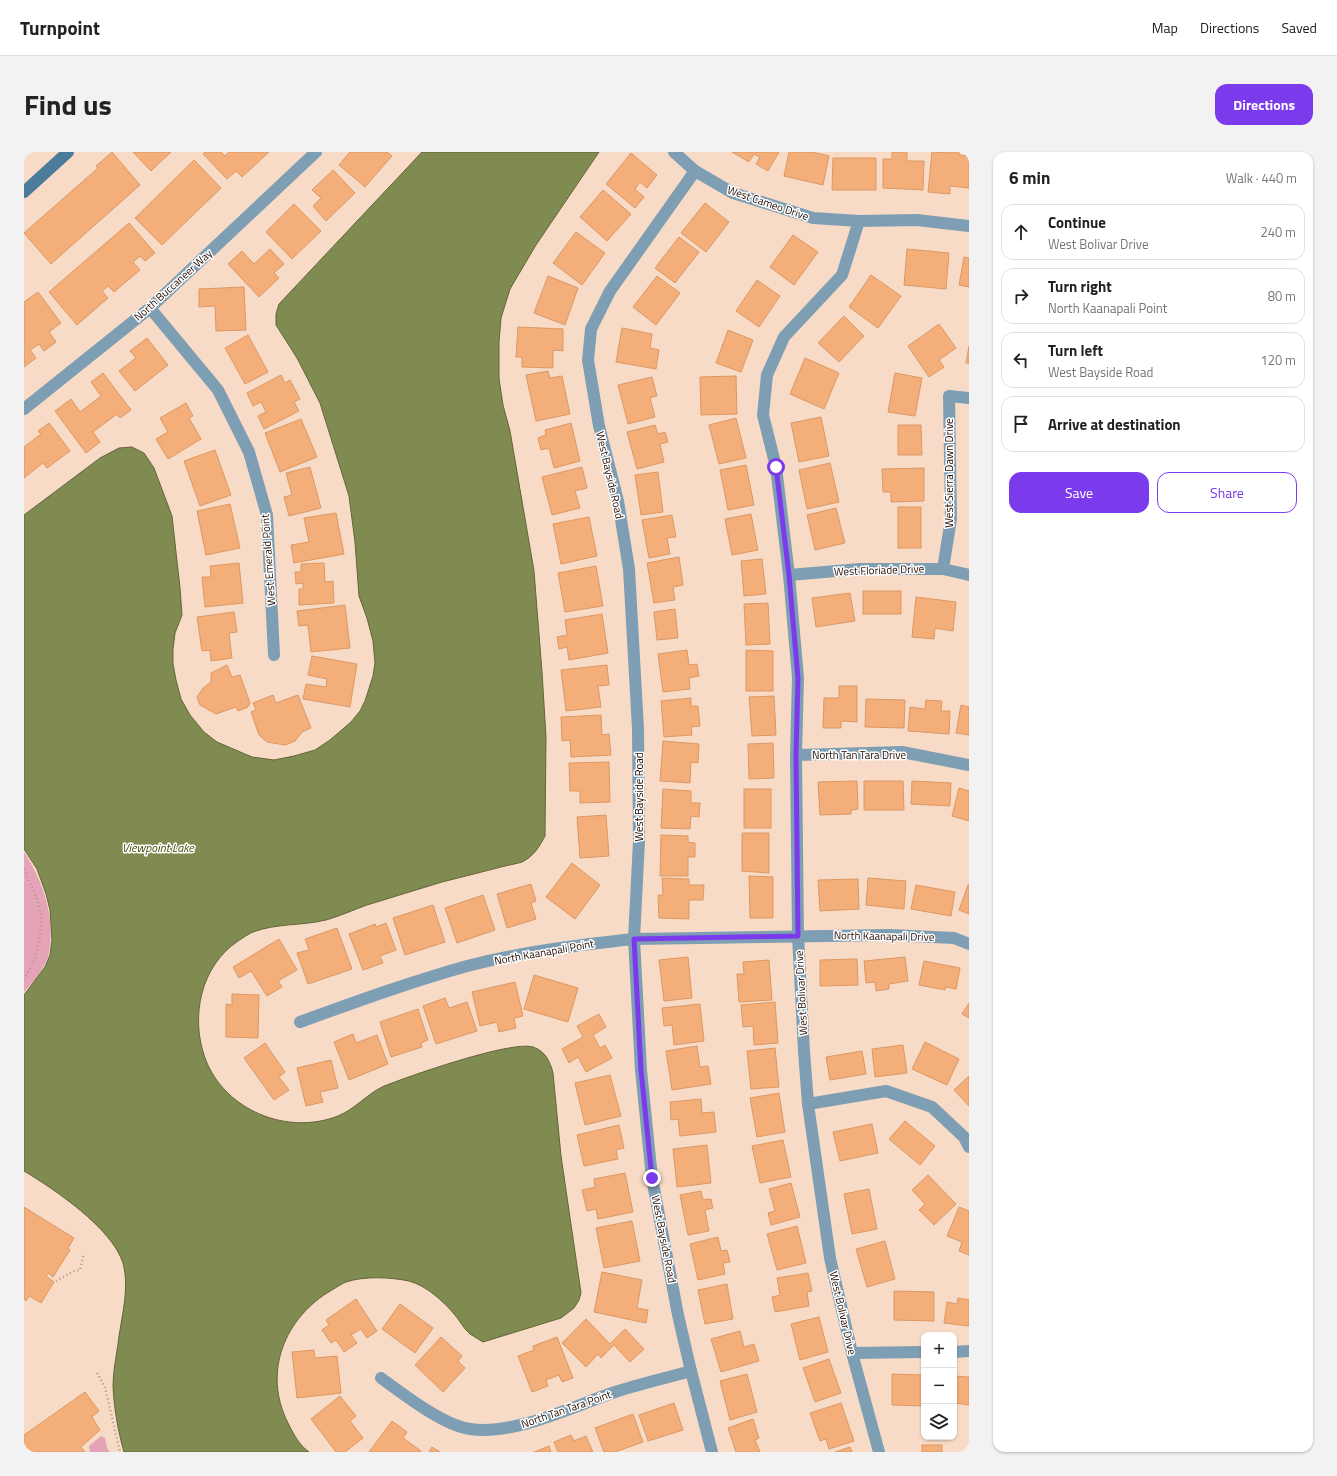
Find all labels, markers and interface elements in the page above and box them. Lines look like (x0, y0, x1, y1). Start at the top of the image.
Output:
text: Turnpoint (20, 13, 100, 42)
text: Map (1152, 17, 1178, 38)
text: Directions (1200, 17, 1259, 38)
text: Saved (1281, 17, 1317, 38)
text: Find us (24, 83, 112, 126)
button: Directions (1215, 84, 1313, 125)
text: 6 min (1009, 165, 1050, 191)
text: Walk · 440 m (1226, 168, 1297, 188)
street label: West Cameo Drive (725, 182, 811, 225)
text: Continue (1048, 211, 1106, 234)
icon: ahead (1010, 221, 1032, 243)
text: 240 m (1260, 222, 1296, 242)
text: West Bolivar Drive (1048, 234, 1148, 254)
street label: North Buccaneer Way (130, 245, 216, 325)
text: Turn right (1048, 275, 1112, 298)
icon: right (1010, 285, 1032, 307)
text: 80 m (1268, 286, 1296, 306)
text: North Kaanapali Point (1048, 298, 1167, 318)
text: Turn left (1048, 339, 1103, 362)
icon: left (1010, 349, 1032, 371)
text: 120 m (1260, 350, 1296, 370)
text: West Bayside Road (1048, 362, 1153, 382)
icon: arrive (1010, 413, 1032, 435)
text: Arrive at destination (1048, 413, 1181, 436)
street label: West Sierra Dawn Drive (941, 418, 957, 528)
street label: West Bayside Road (592, 430, 628, 520)
route start (767, 458, 785, 476)
button: Save (1009, 472, 1149, 513)
button: Share (1157, 472, 1297, 513)
street label: West Emerald Point (257, 513, 279, 606)
street label: West Floriade Drive (834, 560, 925, 580)
street label: North Tan Tara Drive (812, 747, 906, 763)
street label: West Bayside Road (631, 752, 647, 842)
water label: Viewpoint Lake (122, 838, 195, 857)
street label: North Kaanapali Drive (834, 927, 935, 945)
street label: North Kaanapali Point (493, 935, 595, 969)
street label: West Bolivar Drive (791, 950, 811, 1036)
route end (643, 1169, 661, 1187)
street label: West Bayside Road (648, 1194, 680, 1284)
street label: West Bolivar Drive (826, 1270, 860, 1357)
map controls (921, 1332, 957, 1440)
button: + (921, 1332, 957, 1368)
button: − (921, 1368, 957, 1404)
street label: North Tan Tara Point (519, 1386, 613, 1432)
button: layers (921, 1404, 957, 1440)

